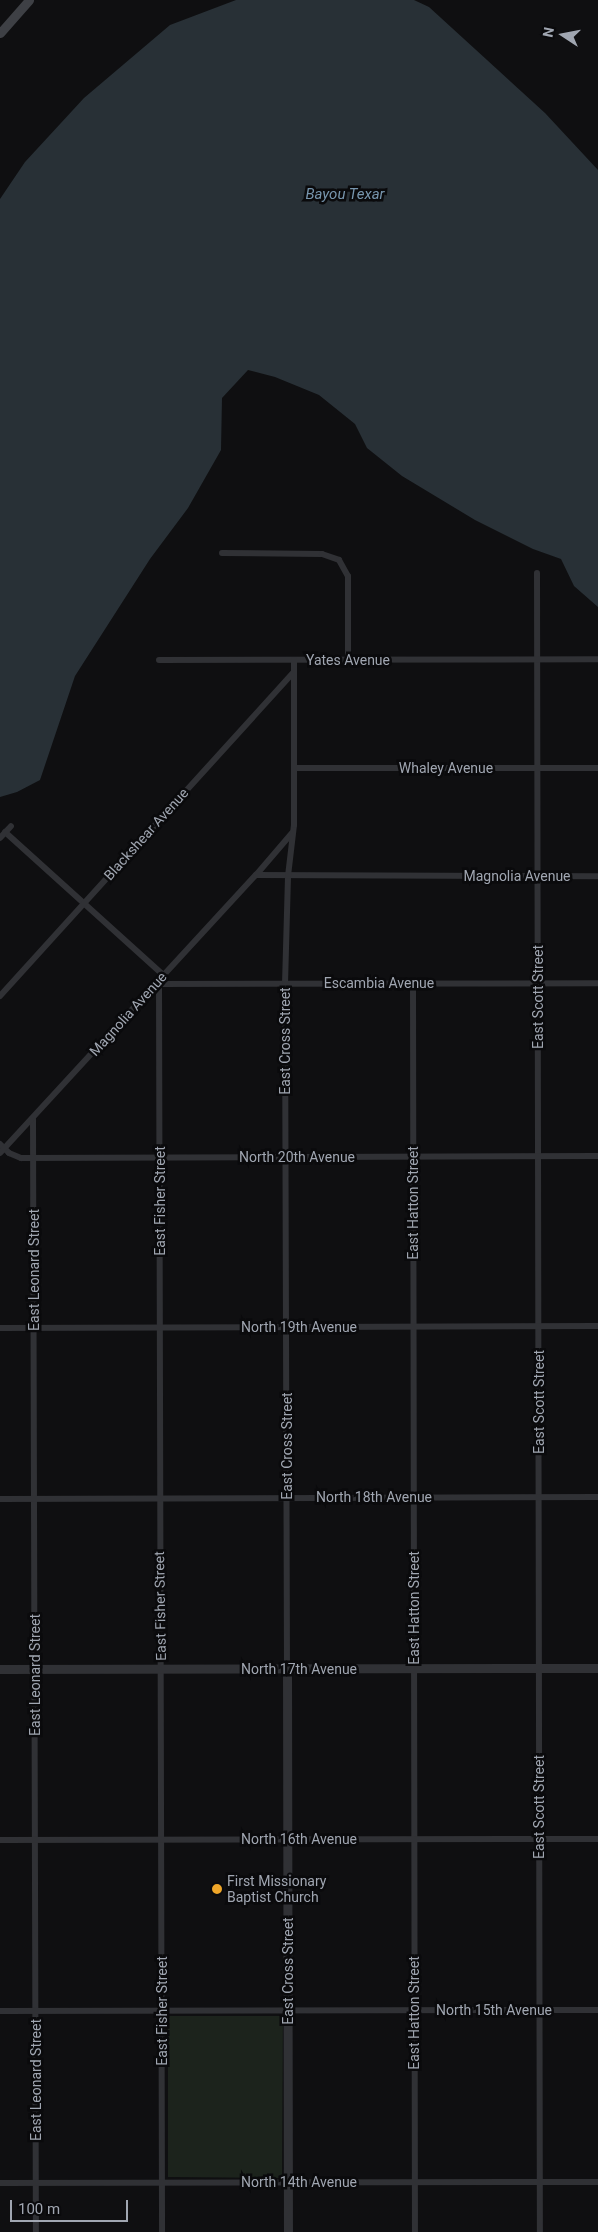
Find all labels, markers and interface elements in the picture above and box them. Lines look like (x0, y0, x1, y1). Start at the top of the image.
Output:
north arrow (538, 10, 588, 60)
text: N (539, 26, 557, 39)
water label: Bayou Texar (305, 186, 385, 204)
street label: Yates Avenue (306, 652, 390, 668)
street label: Whaley Avenue (399, 760, 493, 776)
street label: Blackshear Avenue (100, 784, 192, 884)
street label: Magnolia Avenue (463, 868, 571, 884)
street label: East Scott Street (530, 945, 546, 1049)
street label: Magnolia Avenue (86, 969, 170, 1059)
street label: Escambia Avenue (324, 975, 434, 991)
street label: East Cross Street (277, 987, 293, 1095)
street label: East Fisher Street (152, 1146, 168, 1256)
street label: East Hatton Street (405, 1146, 421, 1260)
street label: North 20th Avenue (239, 1149, 355, 1165)
street label: East Leonard Street (26, 1209, 42, 1331)
street label: North 19th Avenue (241, 1319, 357, 1335)
street label: East Scott Street (531, 1350, 547, 1454)
street label: East Cross Street (279, 1392, 295, 1500)
street label: North 18th Avenue (316, 1489, 432, 1505)
street label: East Fisher Street (151, 1551, 169, 1661)
street label: East Hatton Street (406, 1551, 422, 1665)
street label: East Leonard Street (27, 1614, 43, 1736)
street label: North 17th Avenue (241, 1661, 357, 1677)
street label: East Scott Street (531, 1755, 547, 1859)
street label: North 16th Avenue (241, 1831, 357, 1847)
place label: First Missionary Baptist Church (227, 1873, 326, 1905)
marker: First Missionary Baptist Church (211, 1883, 223, 1895)
street label: East Cross Street (280, 1917, 296, 2025)
street label: East Fisher Street (154, 1956, 170, 2066)
street label: East Hatton Street (406, 1956, 422, 2070)
street label: North 15th Avenue (436, 2002, 552, 2018)
street label: East Leonard Street (28, 2019, 44, 2141)
street label: North 14th Avenue (241, 2174, 357, 2190)
scale bar (12, 2190, 130, 2222)
text: 100 m (18, 2200, 60, 2218)

